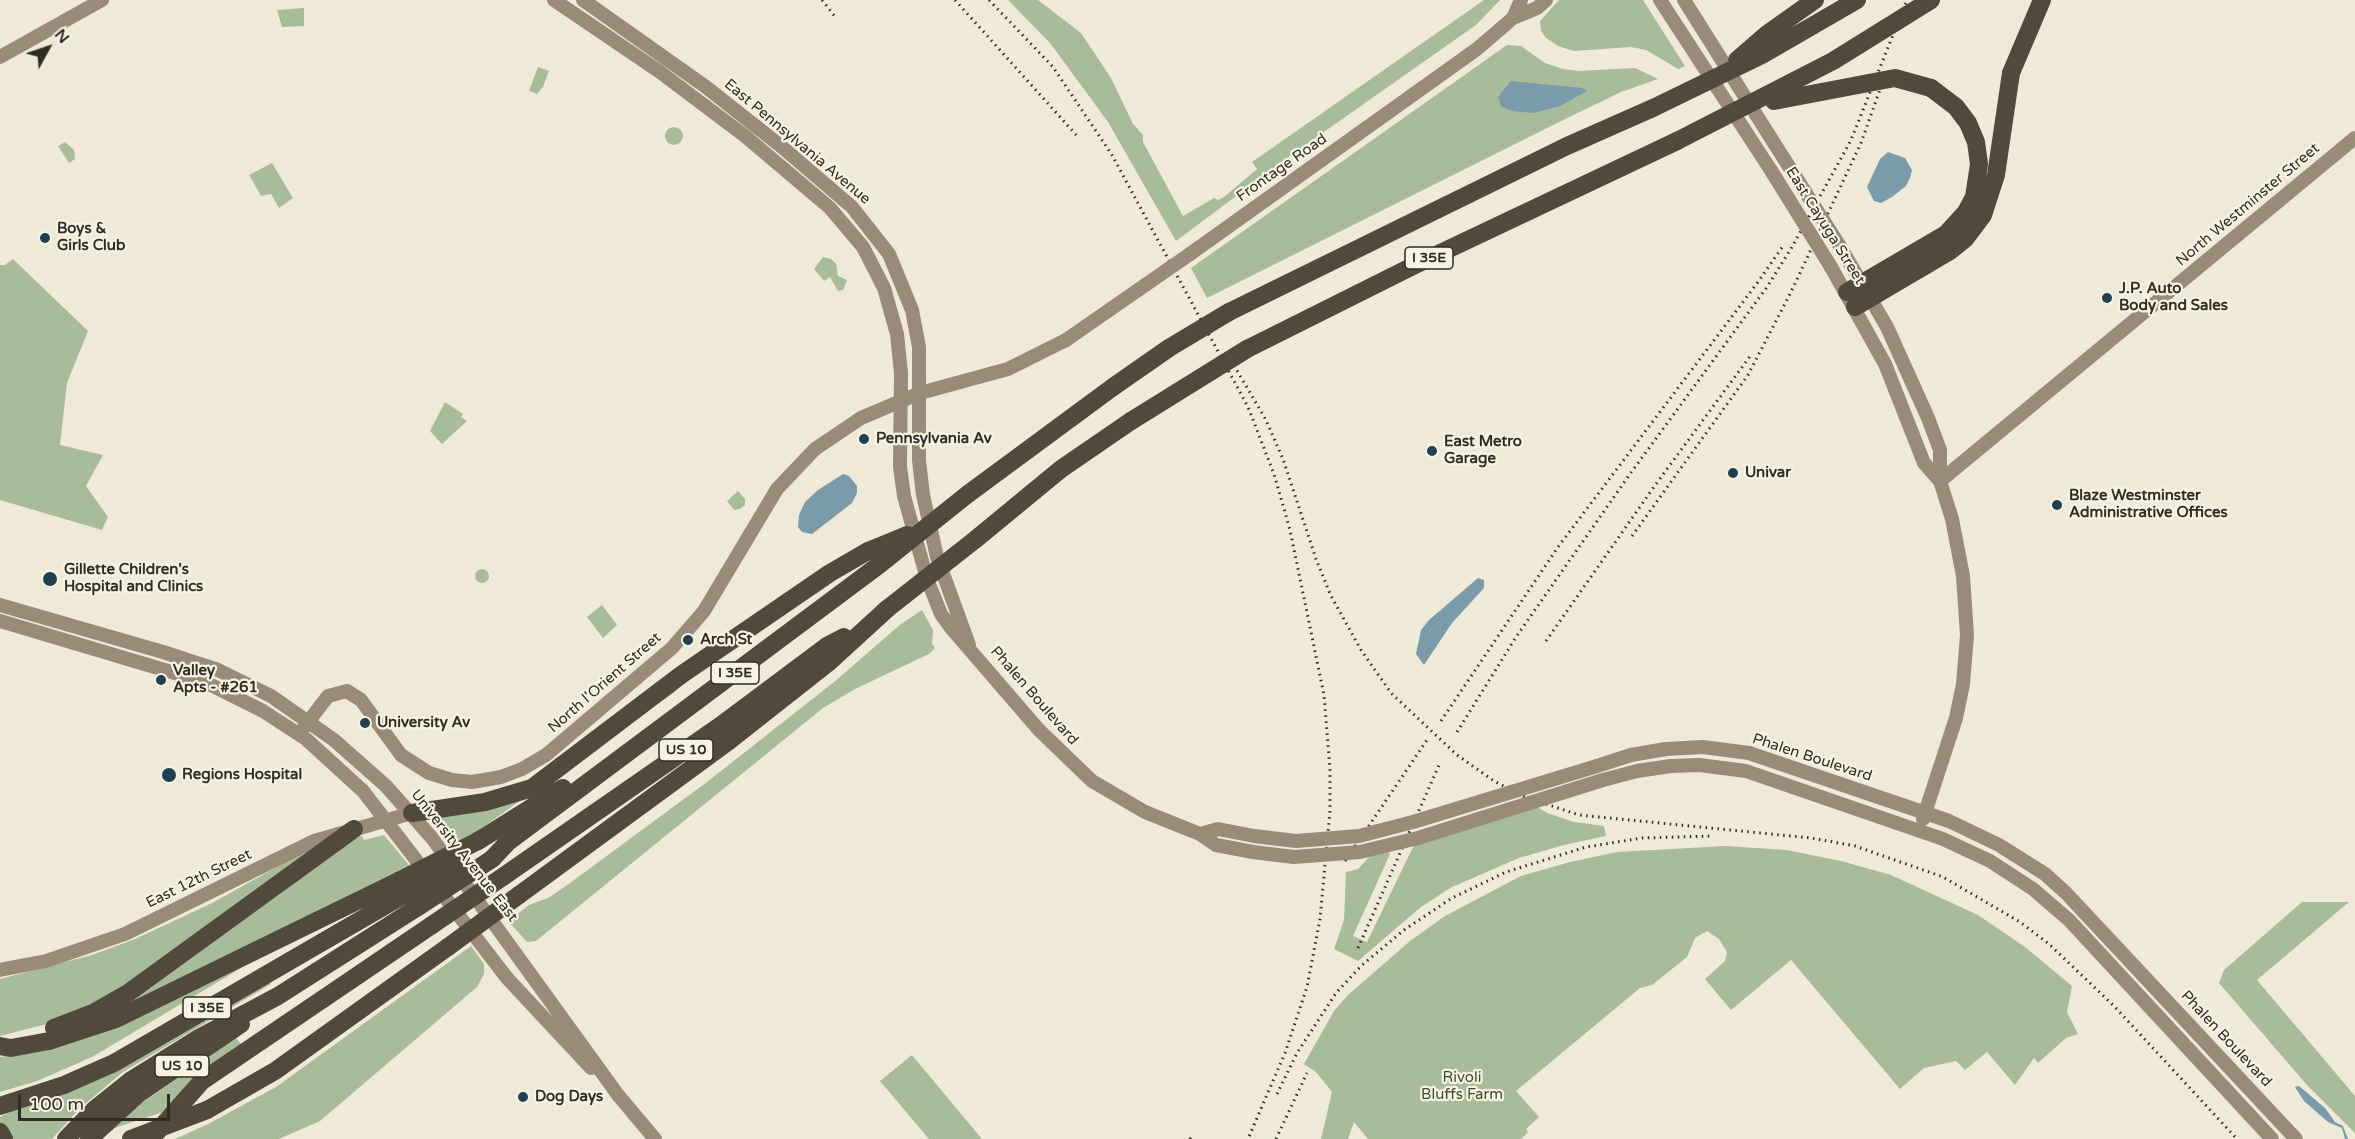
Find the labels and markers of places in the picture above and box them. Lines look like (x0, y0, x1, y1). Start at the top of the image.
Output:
place label: Boys & Girls Club (57, 220, 125, 255)
marker: Boys & Girls Club (38, 231, 52, 245)
place label: J.P. Auto Body and Sales (2119, 280, 2228, 315)
marker: J.P. Auto Body and Sales (2100, 291, 2114, 305)
place label: Pennsylvania Av (876, 430, 992, 448)
marker: Pennsylvania Av (857, 432, 871, 446)
place label: East Metro Garage (1444, 433, 1522, 468)
marker: East Metro Garage (1425, 444, 1439, 458)
place label: Univar (1745, 464, 1791, 482)
marker: Univar (1726, 466, 1740, 480)
place label: Blaze Westminster Administrative Offices (2069, 487, 2228, 522)
marker: Blaze Westminster Administrative Offices (2050, 498, 2064, 512)
place label: Gillette Children's Hospital and Clinics (64, 561, 203, 596)
marker: Gillette Children's Hospital and Clinics (41, 570, 59, 588)
place label: Arch St (700, 631, 752, 649)
marker: Arch St (681, 633, 695, 647)
place label: Valley Apts - #261 (173, 662, 258, 697)
marker: Valley Apts - #261 (154, 673, 168, 687)
place label: University Av (377, 714, 470, 732)
marker: University Av (358, 716, 372, 730)
marker: Regions Hospital (160, 766, 178, 784)
place label: Regions Hospital (182, 766, 302, 784)
place label: Dog Days (535, 1088, 603, 1106)
marker: Dog Days (516, 1090, 530, 1104)

